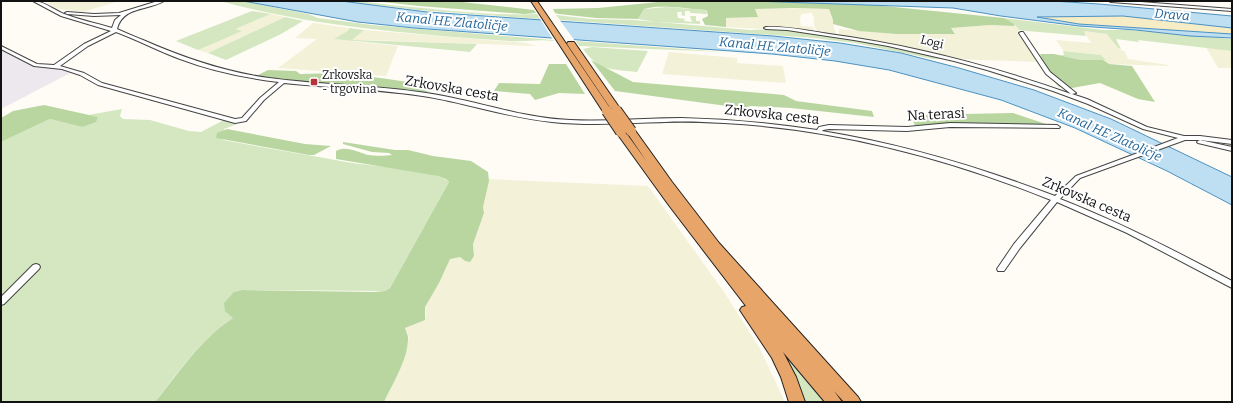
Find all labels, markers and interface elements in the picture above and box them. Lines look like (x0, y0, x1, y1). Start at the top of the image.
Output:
water label: Drava (1154, 5, 1190, 24)
water label: Kanal HE Zlatoličje (396, 9, 509, 34)
street label: Logi (919, 32, 945, 52)
water label: Kanal HE Zlatoličje (719, 34, 832, 59)
place label: Zrkovska - trgovina (322, 68, 377, 96)
street label: Zrkovska cesta (404, 72, 501, 105)
marker: Zrkovska - trgovina (309, 77, 319, 87)
street label: Zrkovska cesta (724, 101, 821, 128)
street label: Na terasi (907, 104, 965, 125)
water label: Kanal HE Zlatoličje (1056, 105, 1164, 164)
street label: Zrkovska cesta (1040, 173, 1134, 226)

